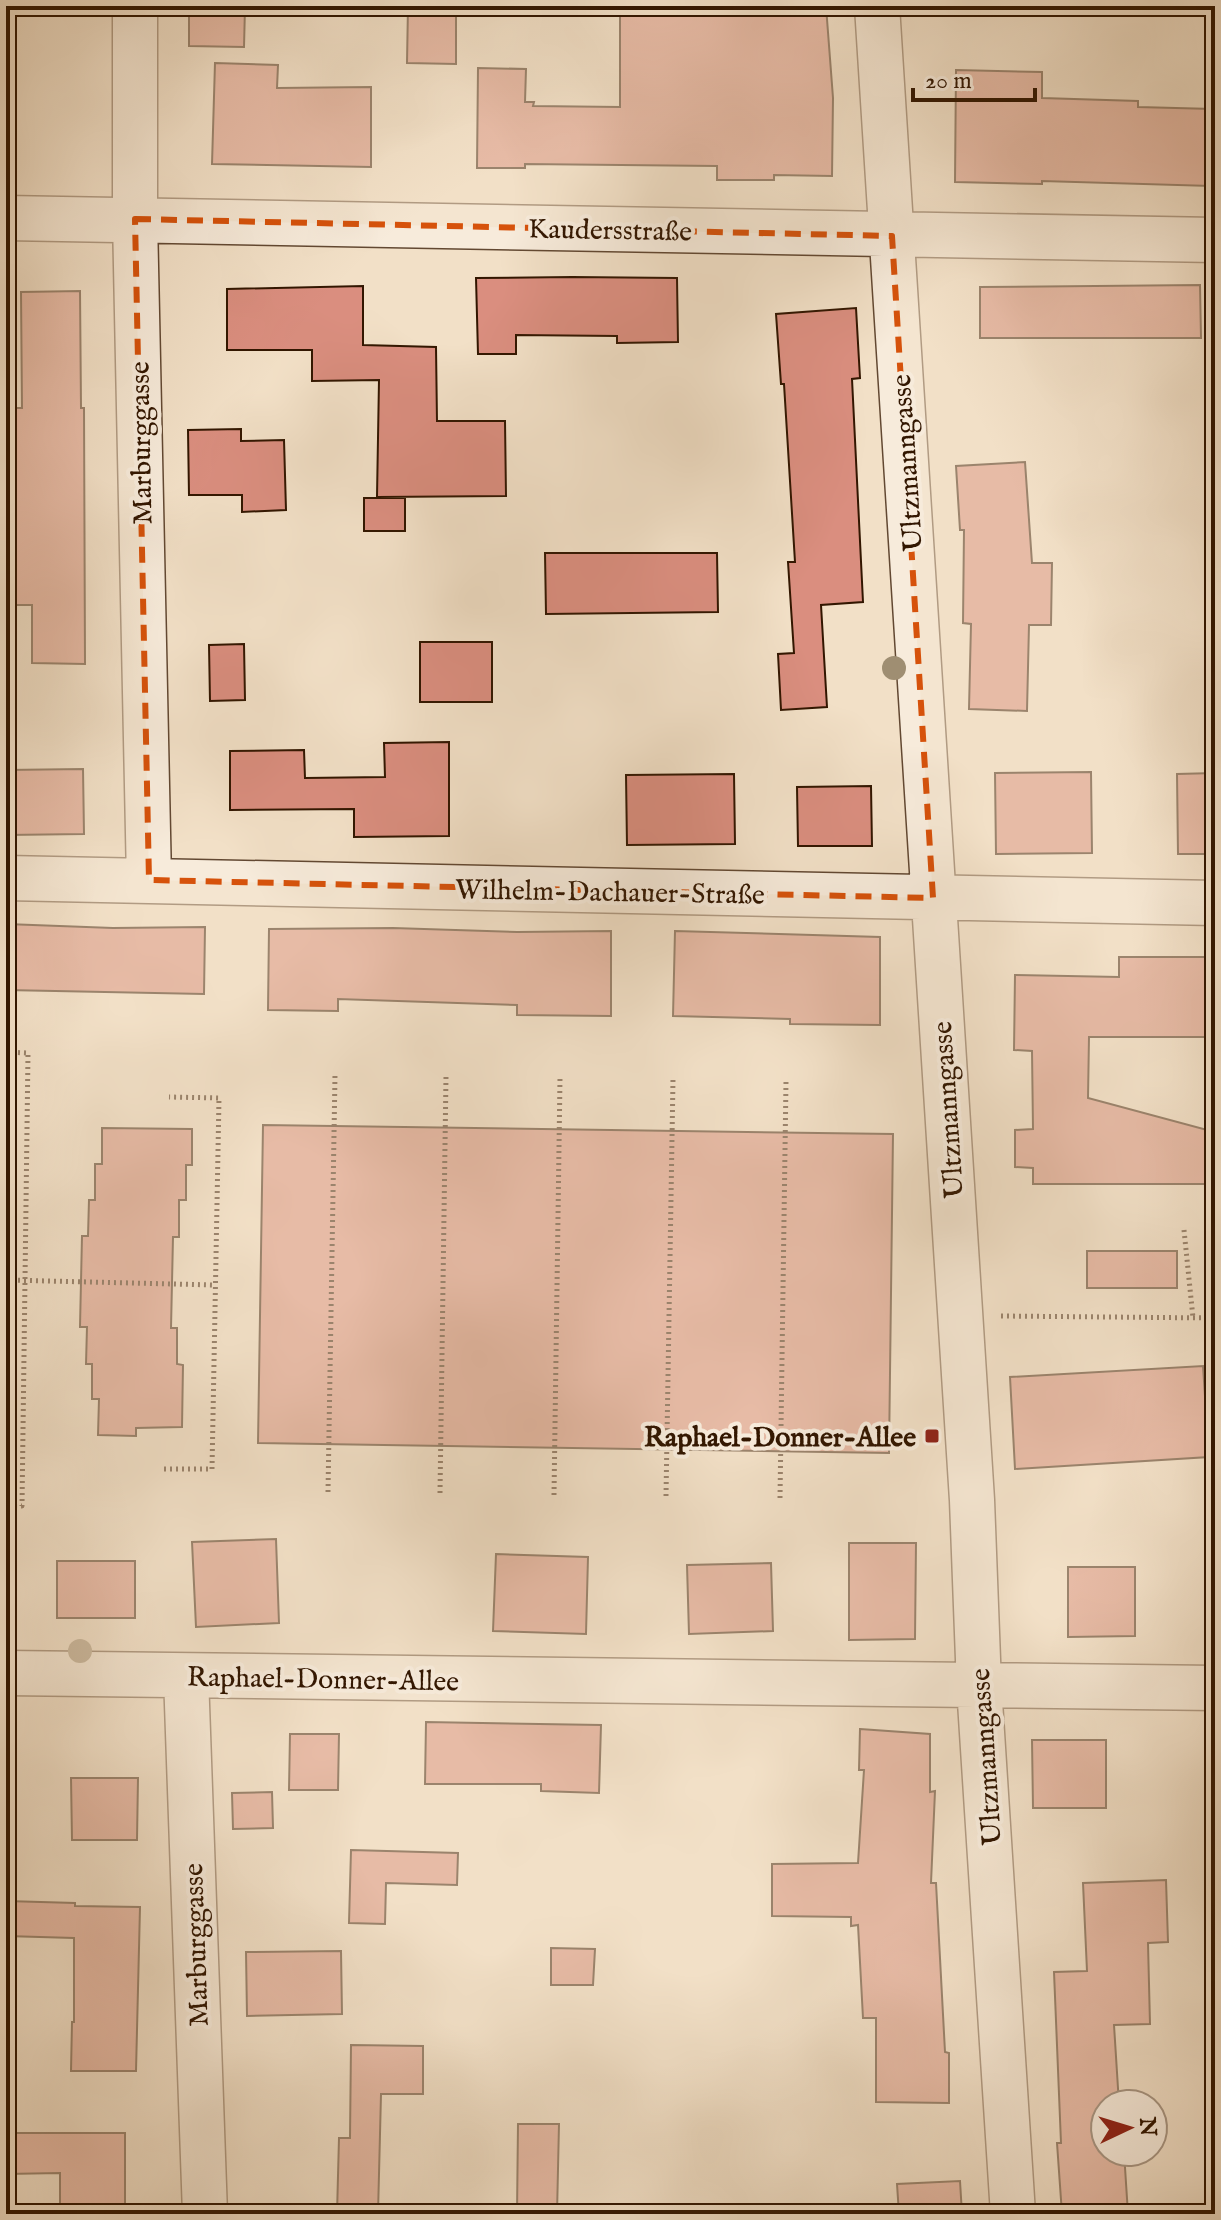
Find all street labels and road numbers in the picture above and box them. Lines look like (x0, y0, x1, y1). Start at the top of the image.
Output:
street label: Kaudersstraße (528, 213, 692, 250)
street label: Marburggasse (124, 361, 161, 525)
street label: Ultzmanngasse (885, 373, 932, 553)
street label: Wilhelm-Dachauer-Straße (455, 873, 765, 914)
street label: Ultzmanngasse (926, 1020, 973, 1200)
street label: Raphael-Donner-Allee (187, 1661, 459, 1700)
street label: Ultzmanngasse (964, 1667, 1011, 1847)
street label: Marburggasse (177, 1863, 218, 2027)

